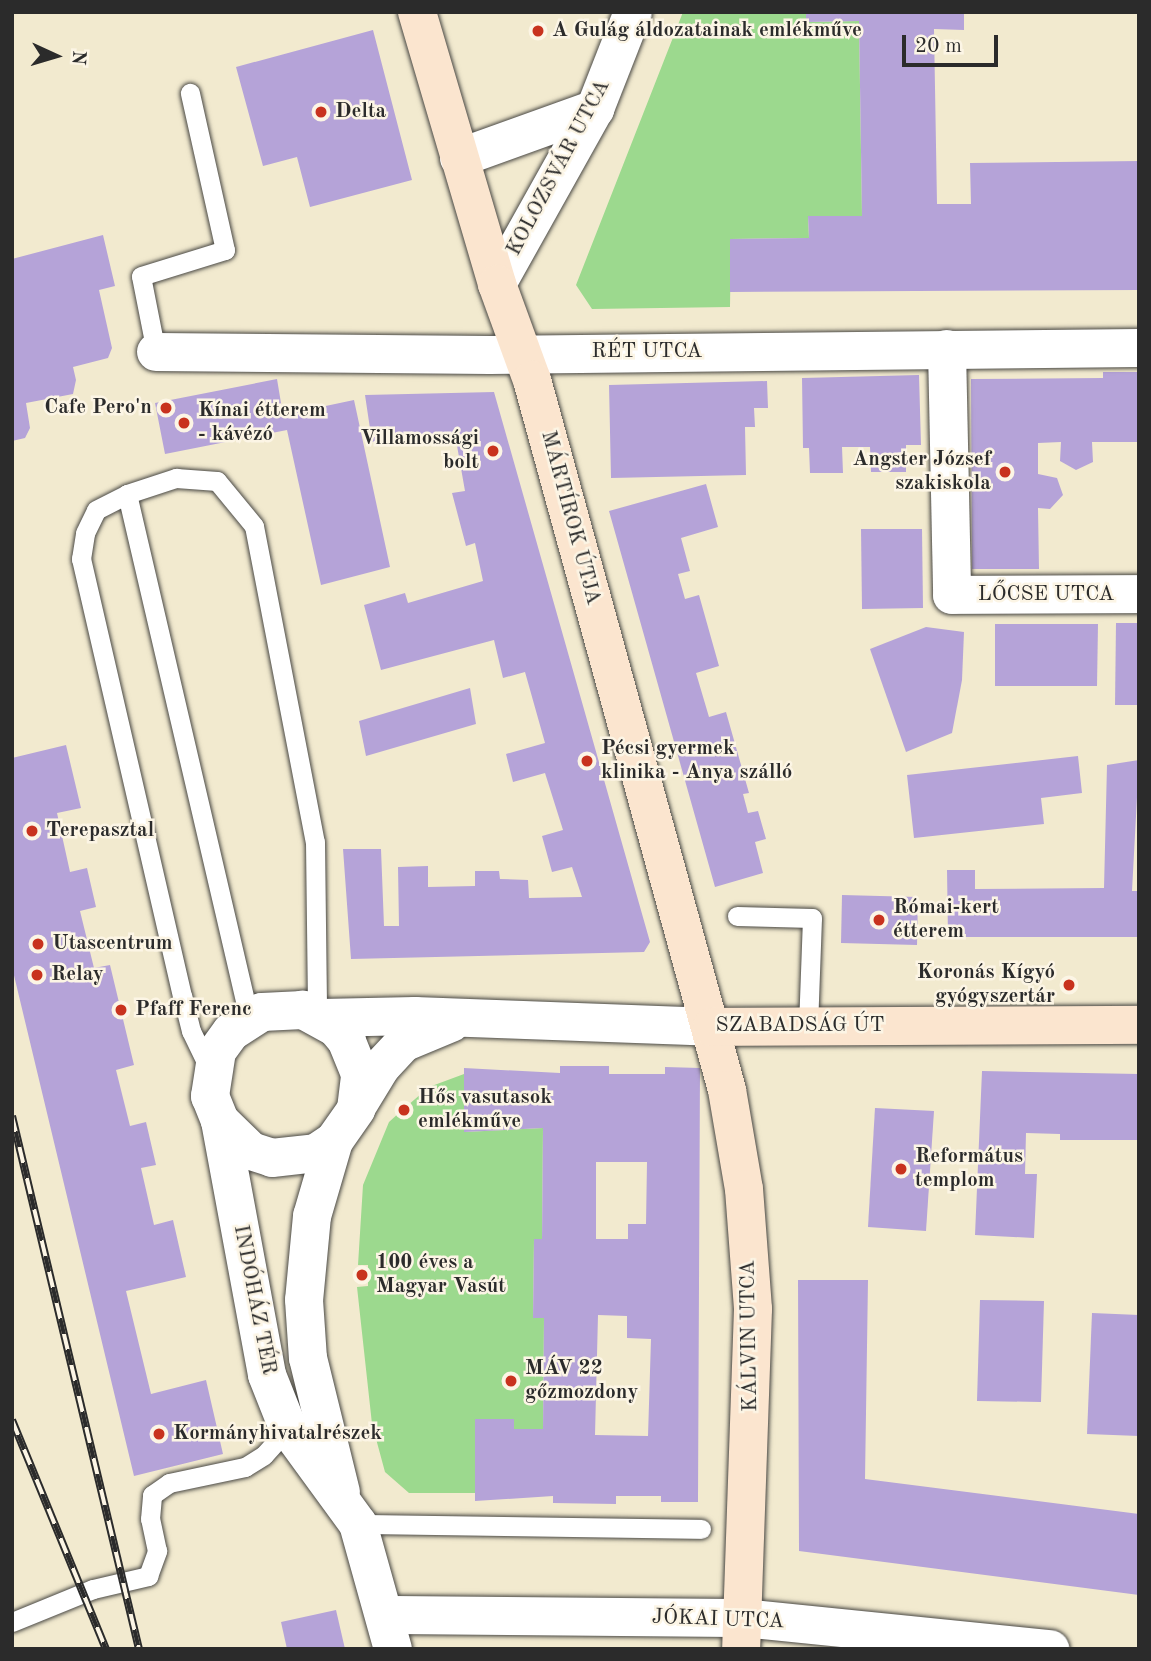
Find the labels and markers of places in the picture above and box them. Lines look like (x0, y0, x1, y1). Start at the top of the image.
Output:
place label: A Gulág áldozatainak emlékműve (552, 18, 862, 44)
marker: A Gulág áldozatainak emlékműve (530, 23, 546, 39)
place label: Delta (335, 99, 386, 125)
marker: Delta (313, 104, 329, 120)
place label: Cafe Pero'n (44, 395, 152, 421)
place label: Kínai étterem - kávézó (198, 398, 326, 448)
marker: Cafe Pero'n (158, 400, 174, 416)
marker: Kínai étterem - kávézó (176, 415, 192, 431)
place label: Villamossági bolt (360, 426, 479, 476)
marker: Villamossági bolt (485, 443, 501, 459)
place label: Angster József szakiskola (852, 447, 991, 497)
marker: Angster József szakiskola (997, 464, 1013, 480)
place label: Pécsi gyermek klinika - Anya szálló (601, 736, 792, 786)
marker: Pécsi gyermek klinika - Anya szálló (579, 753, 595, 769)
place label: Terepasztal (46, 818, 154, 844)
marker: Terepasztal (24, 823, 40, 839)
place label: Római-kert étterem (893, 895, 999, 945)
marker: Római-kert étterem (871, 912, 887, 928)
place label: Utascentrum (52, 931, 173, 957)
marker: Utascentrum (30, 936, 46, 952)
place label: Koronás Kígyó gyógyszertár (917, 960, 1055, 1010)
place label: Relay (51, 962, 104, 988)
marker: Relay (29, 967, 45, 983)
marker: Koronás Kígyó gyógyszertár (1061, 977, 1077, 993)
place label: Pfaff Ferenc (135, 997, 252, 1023)
marker: Pfaff Ferenc (113, 1002, 129, 1018)
place label: Hős vasutasok emlékműve (418, 1085, 552, 1135)
marker: Hős vasutasok emlékműve (396, 1102, 412, 1118)
place label: Református templom (915, 1144, 1023, 1194)
marker: Református templom (893, 1161, 909, 1177)
place label: 100 éves a Magyar Vasút (376, 1250, 506, 1300)
marker: 100 éves a Magyar Vasút (354, 1267, 370, 1283)
place label: MÁV 22 gőzmozdony (525, 1356, 638, 1406)
marker: MÁV 22 gőzmozdony (503, 1373, 519, 1389)
place label: Kormányhivatalrészek (173, 1421, 382, 1447)
marker: Kormányhivatalrészek (151, 1426, 167, 1442)

